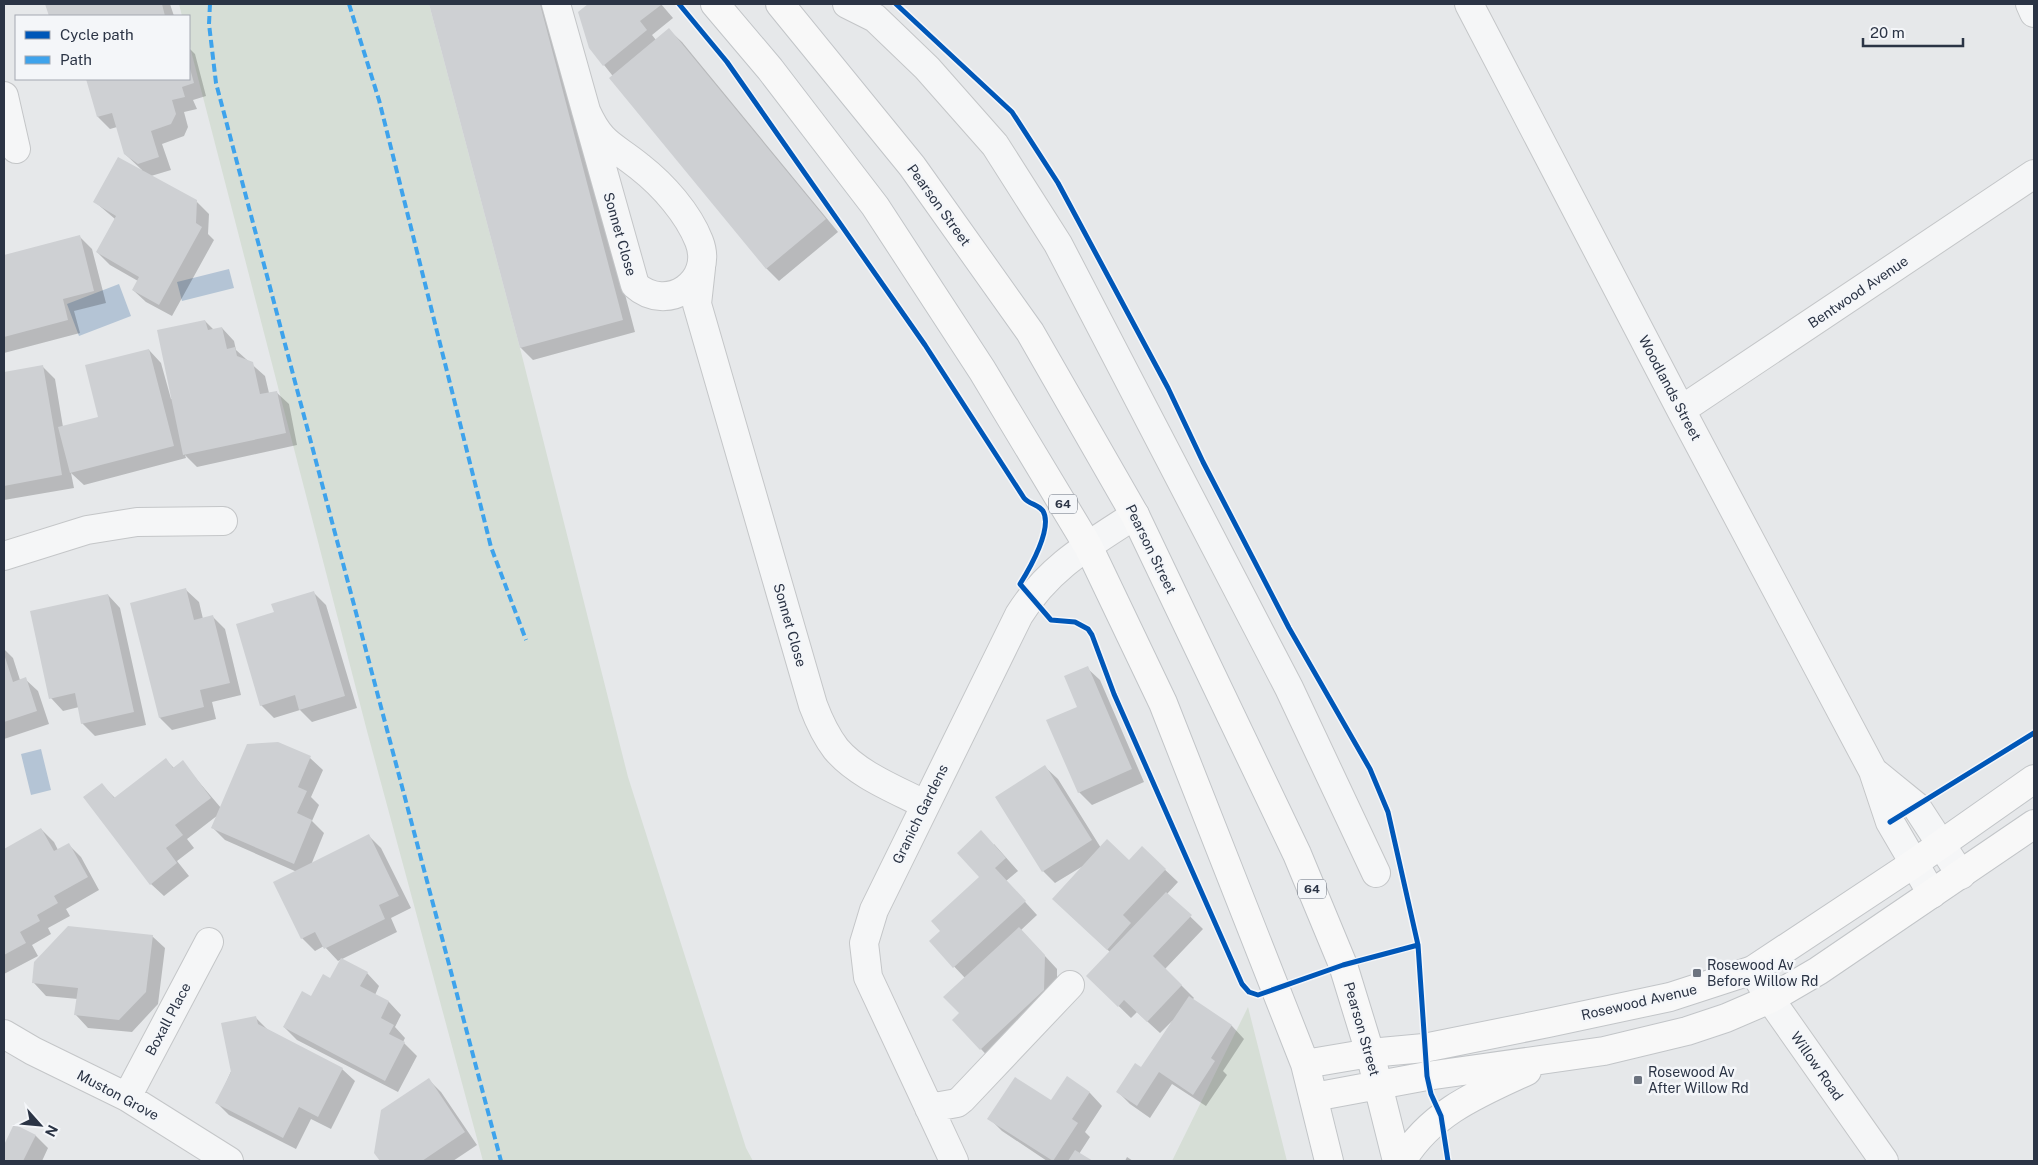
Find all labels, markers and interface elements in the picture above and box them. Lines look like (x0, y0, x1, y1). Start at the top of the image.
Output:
legend (15, 15, 190, 80)
scale bar (1863, 15, 1963, 47)
text: 20 m (1870, 24, 1905, 41)
text: Cycle path (60, 26, 134, 43)
text: Path (60, 51, 92, 68)
street label: Pearson Street (904, 161, 974, 249)
street label: Sonnet Close (600, 190, 640, 278)
street label: Bentwood Avenue (1805, 253, 1911, 331)
street label: Woodlands Street (1636, 333, 1704, 443)
road number: 64 (1049, 494, 1077, 514)
street label: Pearson Street (1123, 502, 1179, 596)
street label: Sonnet Close (770, 581, 810, 669)
street label: Granich Gardens (889, 762, 951, 866)
road number: 64 (1298, 880, 1326, 899)
place label: Rosewood Av Before Willow Rd (1707, 957, 1818, 989)
marker: Rosewood Av Before Willow Rd (1691, 967, 1703, 979)
street label: Boxall Place (142, 980, 194, 1058)
street label: Pearson Street (1341, 980, 1383, 1078)
street label: Rosewood Avenue (1579, 981, 1699, 1023)
street label: Willow Road (1787, 1029, 1847, 1103)
place label: Rosewood Av After Willow Rd (1648, 1064, 1749, 1096)
street label: Muston Grove (74, 1067, 162, 1123)
marker: Rosewood Av After Willow Rd (1632, 1074, 1644, 1086)
north arrow (15, 1100, 65, 1150)
text: N (42, 1122, 61, 1139)

